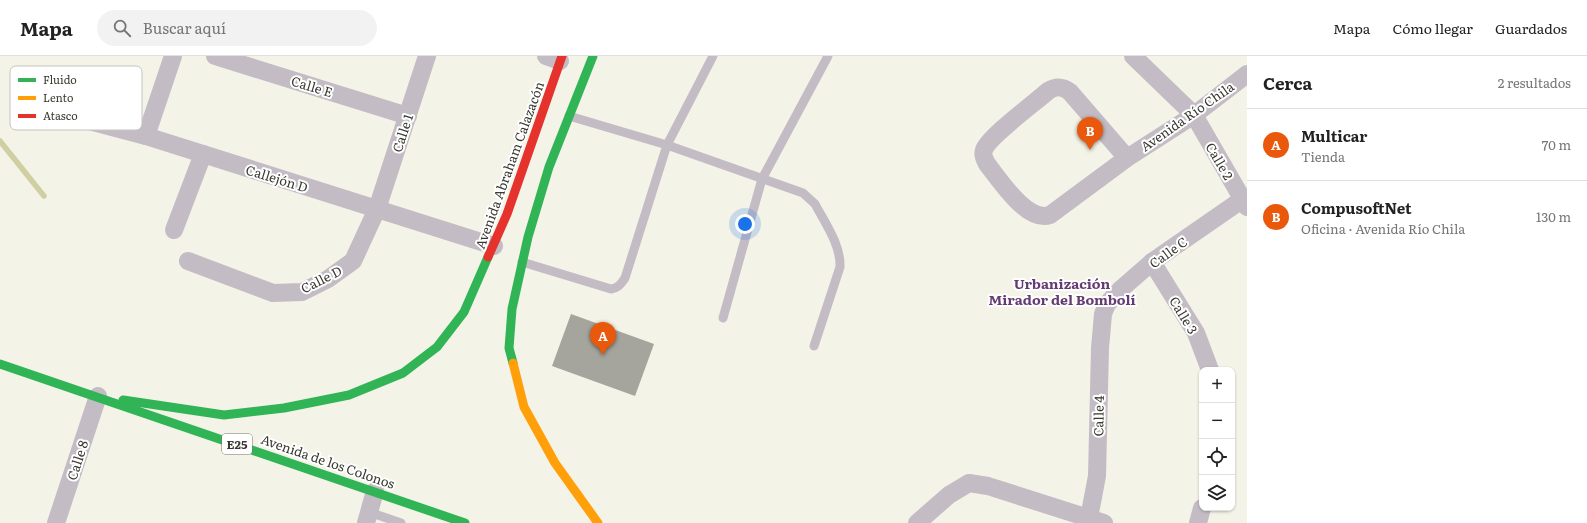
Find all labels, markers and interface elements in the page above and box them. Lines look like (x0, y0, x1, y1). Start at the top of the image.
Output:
search box (97, 10, 377, 46)
text: Mapa (20, 14, 73, 42)
text: Buscar aquí (143, 16, 226, 39)
icon: search (111, 17, 133, 39)
text: Mapa (1333, 18, 1370, 38)
text: Cómo llegar (1392, 18, 1473, 38)
text: Guardados (1495, 18, 1567, 38)
legend (10, 66, 142, 130)
text: Cerca (1263, 70, 1312, 95)
text: Fluido (43, 71, 77, 87)
street label: Calle E (289, 71, 335, 101)
text: 2 resultados (1498, 73, 1571, 92)
street label: Avenida Río Chila (1136, 77, 1238, 155)
street label: Avenida Abraham Calazacón (470, 78, 548, 251)
text: Lento (43, 89, 73, 105)
text: Atasco (43, 107, 78, 123)
street label: Calle 1 (387, 111, 417, 155)
pin: B (1077, 117, 1103, 150)
text: Multicar (1301, 124, 1367, 147)
text: A (1271, 135, 1281, 154)
text: 70 m (1542, 135, 1571, 154)
street label: Calle 2 (1202, 139, 1239, 184)
text: Tienda (1301, 147, 1345, 166)
street label: Callejón D (244, 160, 310, 196)
text: CompusoftNet (1301, 196, 1412, 219)
text: B (1272, 207, 1280, 226)
text: 130 m (1536, 207, 1571, 226)
your location (735, 214, 755, 234)
text: Oficina · Avenida Río Chila (1301, 219, 1465, 238)
street label: Calle C (1145, 232, 1191, 272)
street label: Calle D (297, 261, 345, 297)
district label: Urbanización Mirador del Bombolí (988, 273, 1136, 309)
street label: Calle 3 (1165, 293, 1203, 337)
pin: A (590, 322, 616, 355)
map controls (1199, 367, 1235, 511)
button: + (1199, 367, 1235, 403)
street label: Calle 4 (1088, 395, 1108, 437)
button: − (1199, 403, 1235, 439)
street label: Avenida de los Colonos (259, 429, 397, 493)
road number: E25 (222, 434, 252, 454)
street label: Calle 8 (62, 438, 92, 482)
button: locate (1199, 439, 1235, 475)
button: layers (1199, 475, 1235, 511)

